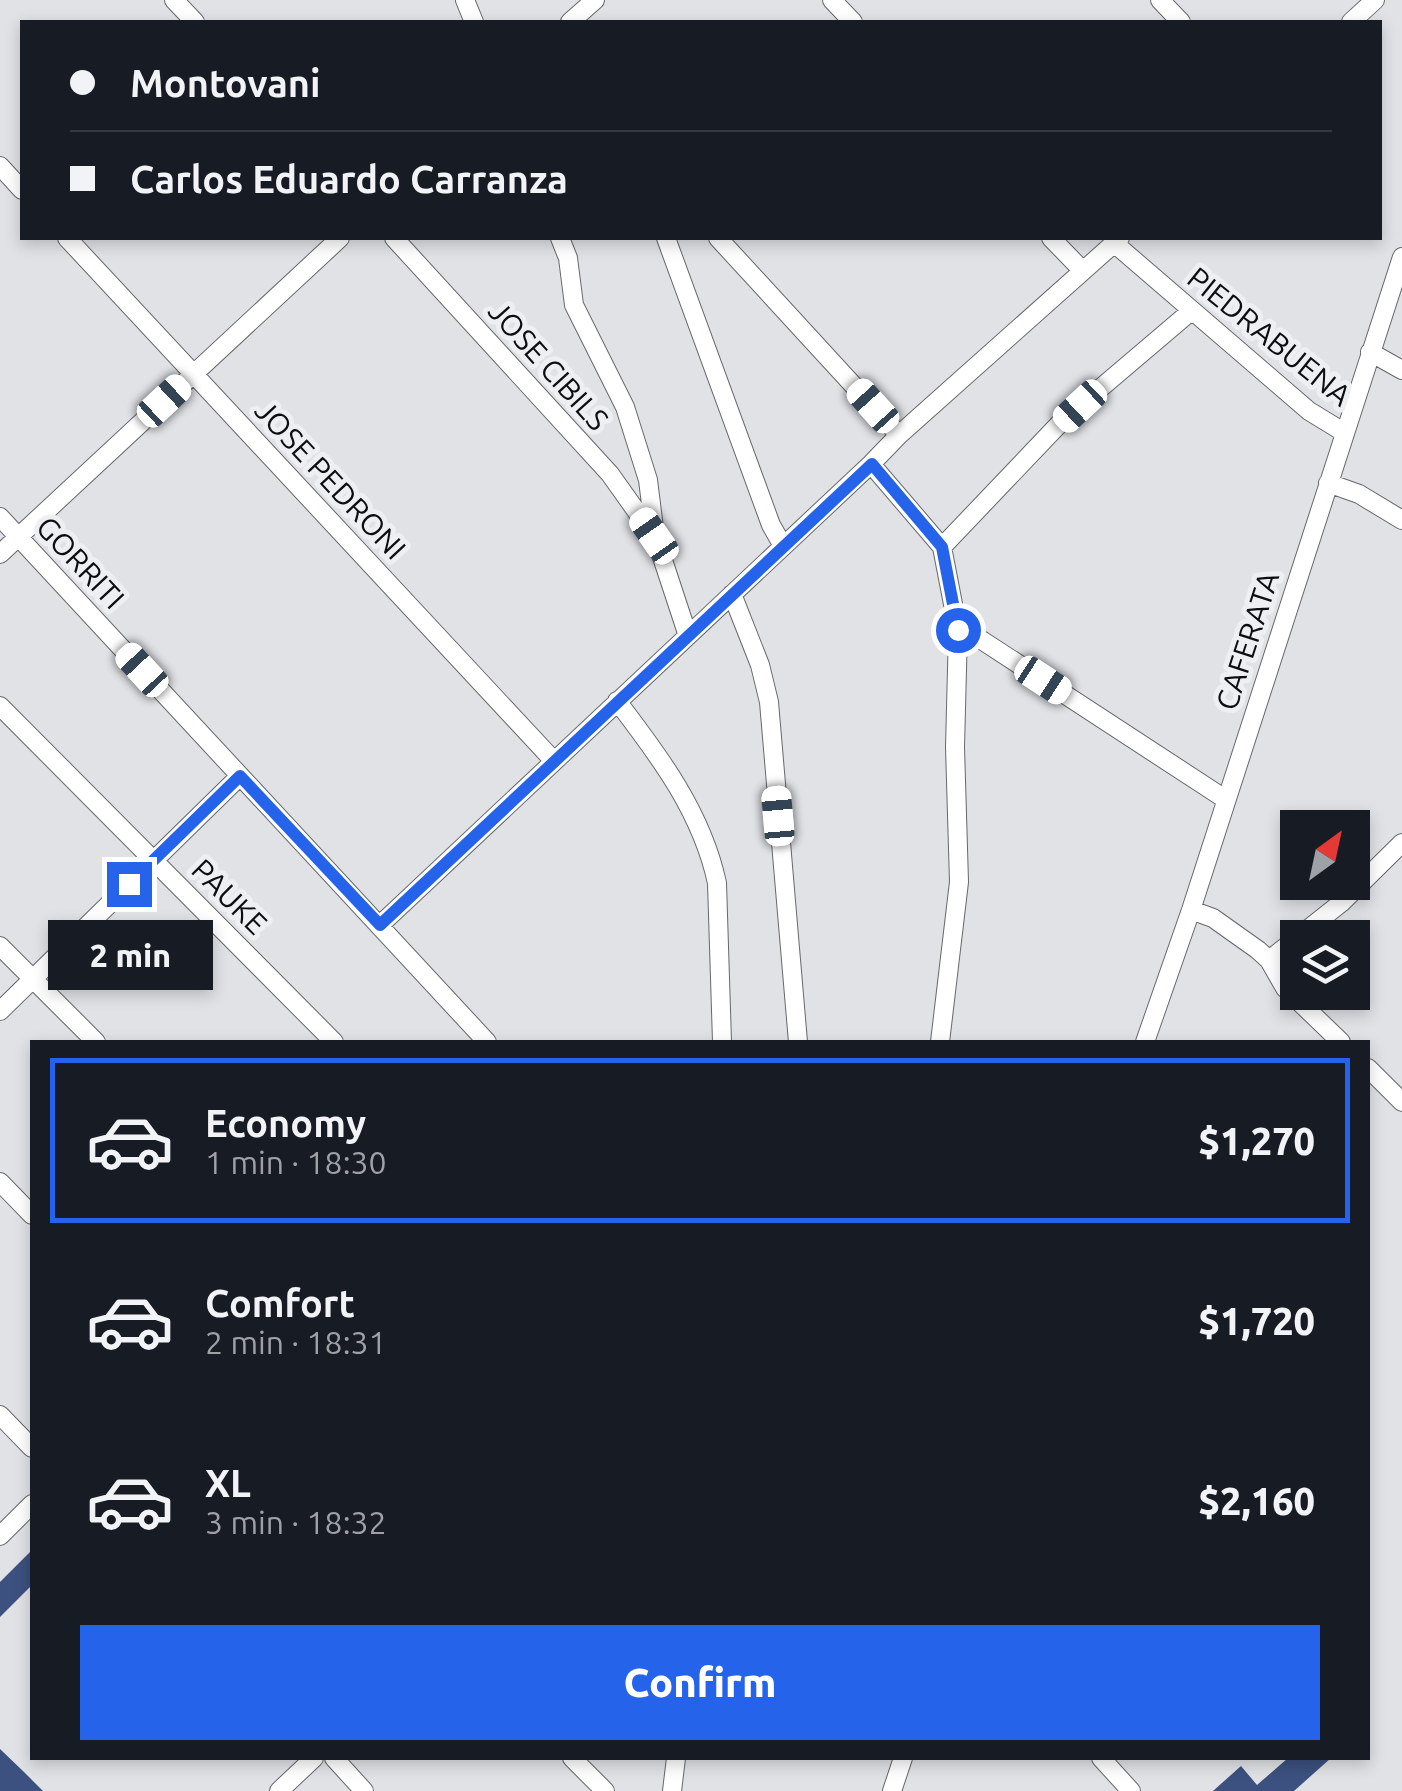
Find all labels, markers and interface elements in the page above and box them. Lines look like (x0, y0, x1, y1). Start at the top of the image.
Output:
text: Montovani (130, 62, 321, 104)
text: Carlos Eduardo Carranza (130, 158, 568, 200)
street label: PIEDRABUENA (1181, 260, 1358, 413)
street label: JOSE CIBILS (482, 294, 615, 437)
car (132, 370, 196, 432)
car (842, 374, 904, 438)
car (1048, 375, 1112, 437)
street label: JOSE PEDRONI (249, 393, 413, 566)
car (625, 503, 683, 569)
street label: GORRITI (30, 510, 132, 615)
street label: CAFERATA (1209, 567, 1285, 714)
route start (936, 608, 981, 653)
car (111, 638, 173, 702)
car (1010, 651, 1076, 709)
car (760, 785, 796, 847)
north arrow (1280, 810, 1370, 900)
map controls (1280, 810, 1370, 1010)
street label: PAUKE (185, 852, 274, 941)
route end (107, 862, 152, 907)
callout: 2 min (46, 919, 212, 989)
button: layers (1280, 920, 1370, 1010)
text: 2 min (90, 937, 171, 973)
icon: car (85, 1096, 175, 1186)
text: Economy (205, 1102, 366, 1144)
text: $1,270 (1198, 1120, 1315, 1162)
text: 1 min · 18:30 (205, 1144, 387, 1180)
icon: car (85, 1276, 175, 1366)
text: Comfort (205, 1282, 355, 1324)
text: $1,720 (1198, 1300, 1315, 1342)
text: 2 min · 18:31 (205, 1324, 387, 1360)
icon: car (85, 1456, 175, 1546)
text: XL (205, 1462, 251, 1504)
text: $2,160 (1198, 1480, 1315, 1522)
text: 3 min · 18:32 (205, 1504, 387, 1540)
button: Confirm (80, 1625, 1320, 1740)

